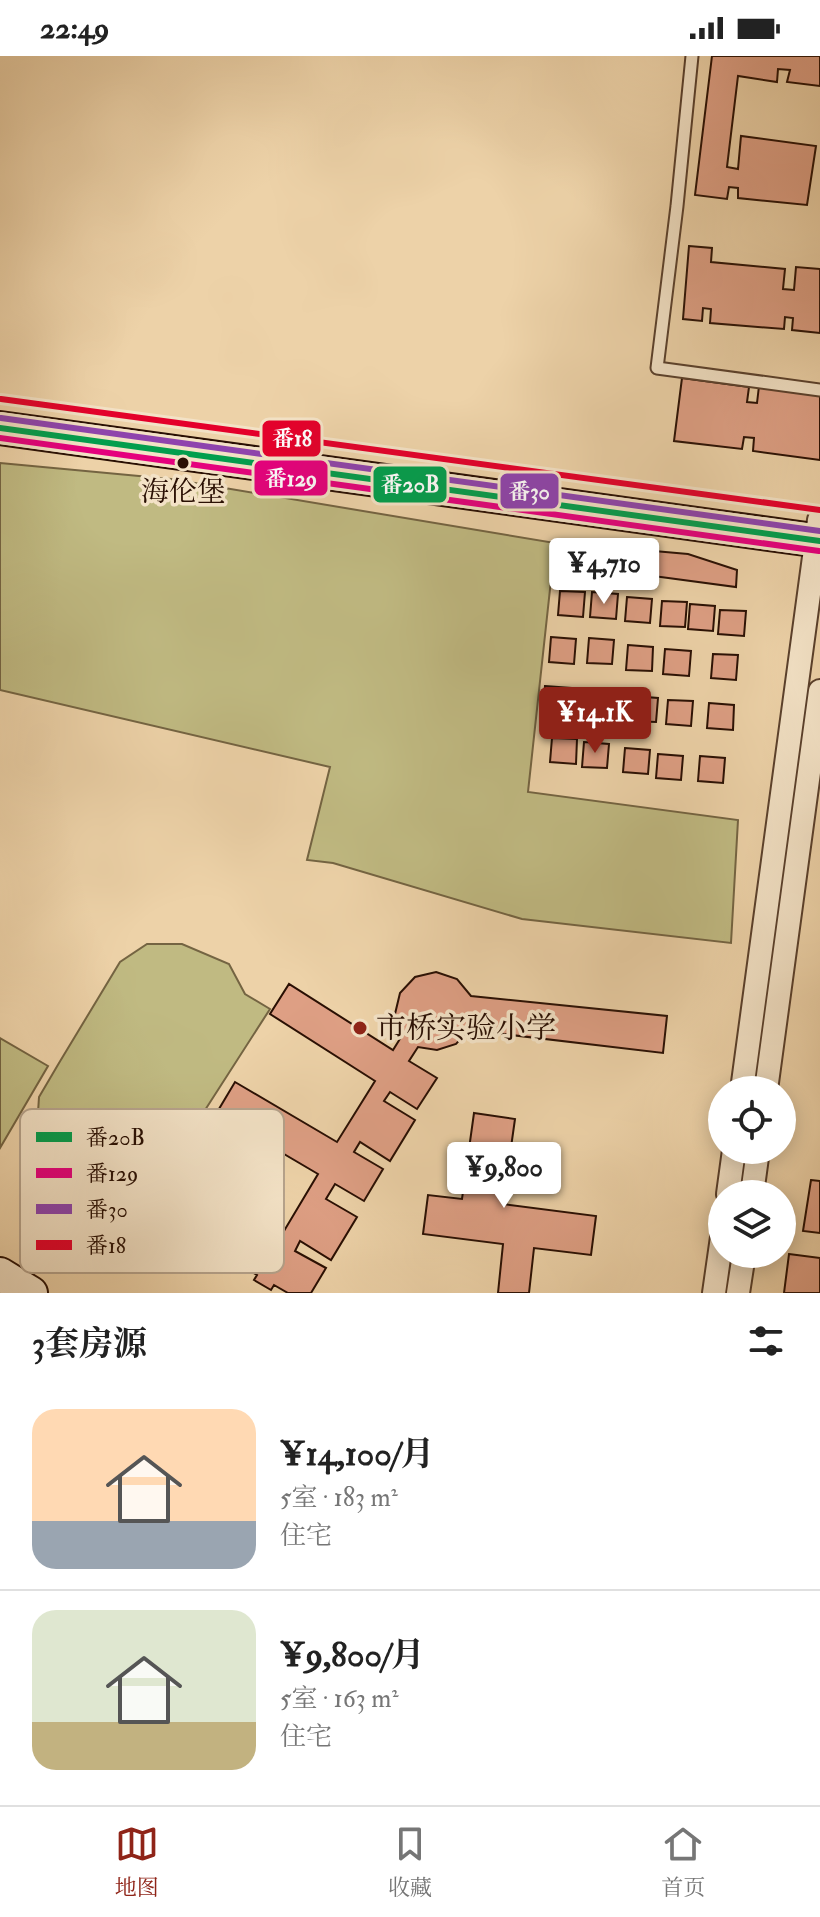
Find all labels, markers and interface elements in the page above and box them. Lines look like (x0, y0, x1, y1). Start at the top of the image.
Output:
text: 22:49 (40, 10, 109, 47)
line badge: 番18 (261, 419, 322, 458)
text: 番18 (272, 425, 313, 453)
marker: 海伦堡 (175, 455, 191, 471)
line badge: 番129 (253, 459, 329, 497)
text: 番129 (265, 465, 317, 493)
line badge: 番20B (372, 465, 448, 504)
text: 番20B (381, 471, 439, 499)
line badge: 番30 (499, 472, 560, 510)
place label: 海伦堡 (141, 475, 225, 510)
text: 番30 (508, 478, 550, 506)
pin: ¥4,710 (539, 538, 669, 606)
text: ¥4,710 (567, 548, 641, 580)
pin: ¥14.1K (530, 687, 660, 755)
text: ¥14.1K (557, 697, 633, 729)
place label: 市桥实验小学 (376, 1010, 556, 1047)
marker: 市桥实验小学 (351, 1019, 369, 1037)
map controls (708, 1076, 796, 1268)
button: locate (708, 1076, 796, 1164)
legend (20, 1109, 284, 1273)
text: 番20B (86, 1124, 145, 1152)
pin: ¥9,800 (439, 1142, 569, 1210)
text: ¥9,800 (465, 1152, 543, 1184)
text: 番129 (86, 1160, 138, 1188)
button: layers (708, 1180, 796, 1268)
text: 番30 (86, 1196, 128, 1224)
text: 番18 (86, 1232, 126, 1260)
icon: filters (744, 1319, 788, 1363)
text: 3套房源 (32, 1323, 147, 1366)
text: ¥14,100/月 (280, 1433, 434, 1476)
icon: home (96, 1441, 192, 1537)
text: 5室 · 183 m² (280, 1482, 398, 1514)
text: 住宅 (280, 1520, 332, 1552)
text: ¥9,800/月 (280, 1634, 425, 1677)
icon: home (96, 1642, 192, 1738)
text: 5室 · 163 m² (280, 1683, 399, 1715)
text: 住宅 (280, 1721, 332, 1753)
tab: 地图 (115, 1822, 159, 1902)
tab: 收藏 (388, 1822, 432, 1902)
tab: 首页 (661, 1822, 705, 1902)

